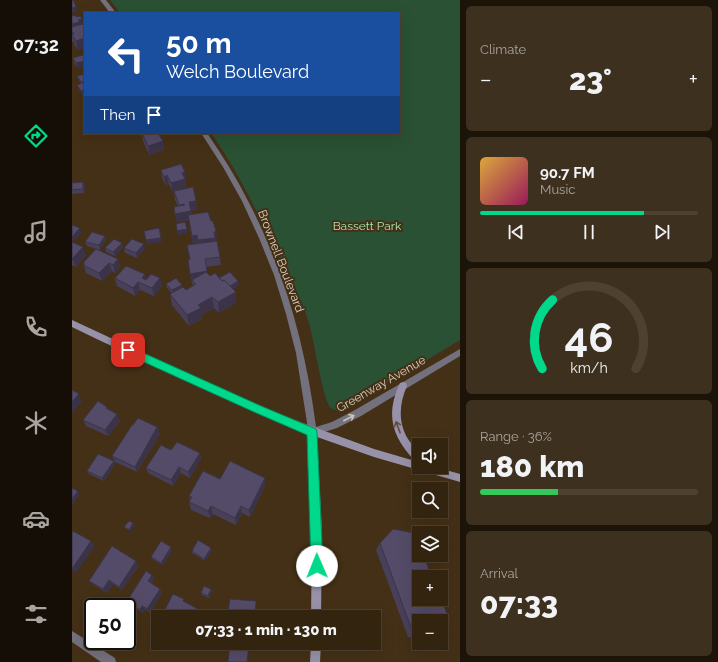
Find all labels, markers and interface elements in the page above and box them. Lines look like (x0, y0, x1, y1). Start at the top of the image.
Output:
text: 50 m (166, 27, 232, 60)
icon: left (100, 28, 152, 80)
text: 07:32 (13, 34, 59, 55)
text: Climate (480, 42, 526, 57)
text: Welch Boulevard (166, 61, 309, 82)
text: 23° (569, 62, 612, 97)
text: − (480, 66, 492, 92)
text: + (689, 66, 698, 92)
icon: arrive (143, 104, 165, 126)
text: Then (100, 106, 135, 124)
icon: directions (22, 122, 50, 150)
text: 90.7 FM (540, 164, 595, 182)
text: Music (540, 182, 575, 197)
street label: Brownell Boulevard (255, 208, 307, 314)
icon: music (22, 218, 50, 246)
park label: Bassett Park (333, 219, 402, 233)
icon: previous (505, 221, 527, 243)
icon: pause (578, 221, 600, 243)
icon: next (651, 221, 673, 243)
icon: phone (22, 313, 50, 341)
text: 46 (565, 313, 613, 362)
pin (111, 333, 145, 367)
icon: arrive (117, 339, 139, 361)
street label: Greenway Avenue (334, 353, 428, 415)
text: km/h (570, 360, 608, 376)
icon: climate (22, 409, 50, 437)
one-way arrow (342, 414, 354, 421)
one-way arrow (394, 421, 401, 434)
text: Range · 36% (480, 429, 552, 444)
map controls (412, 438, 448, 650)
button: sound (412, 438, 448, 474)
text: 180 km (480, 449, 584, 484)
button: search (412, 482, 448, 518)
icon: car (22, 505, 50, 533)
button: layers (412, 526, 448, 562)
position arrow (296, 545, 338, 587)
text: Arrival (480, 566, 518, 581)
button: + (412, 570, 448, 606)
text: 07:33 (480, 586, 558, 621)
speed limit sign: 50 (84, 598, 136, 650)
icon: filters (22, 600, 50, 628)
button: − (412, 614, 448, 650)
text: 07:33 · 1 min · 130 m (195, 621, 337, 639)

